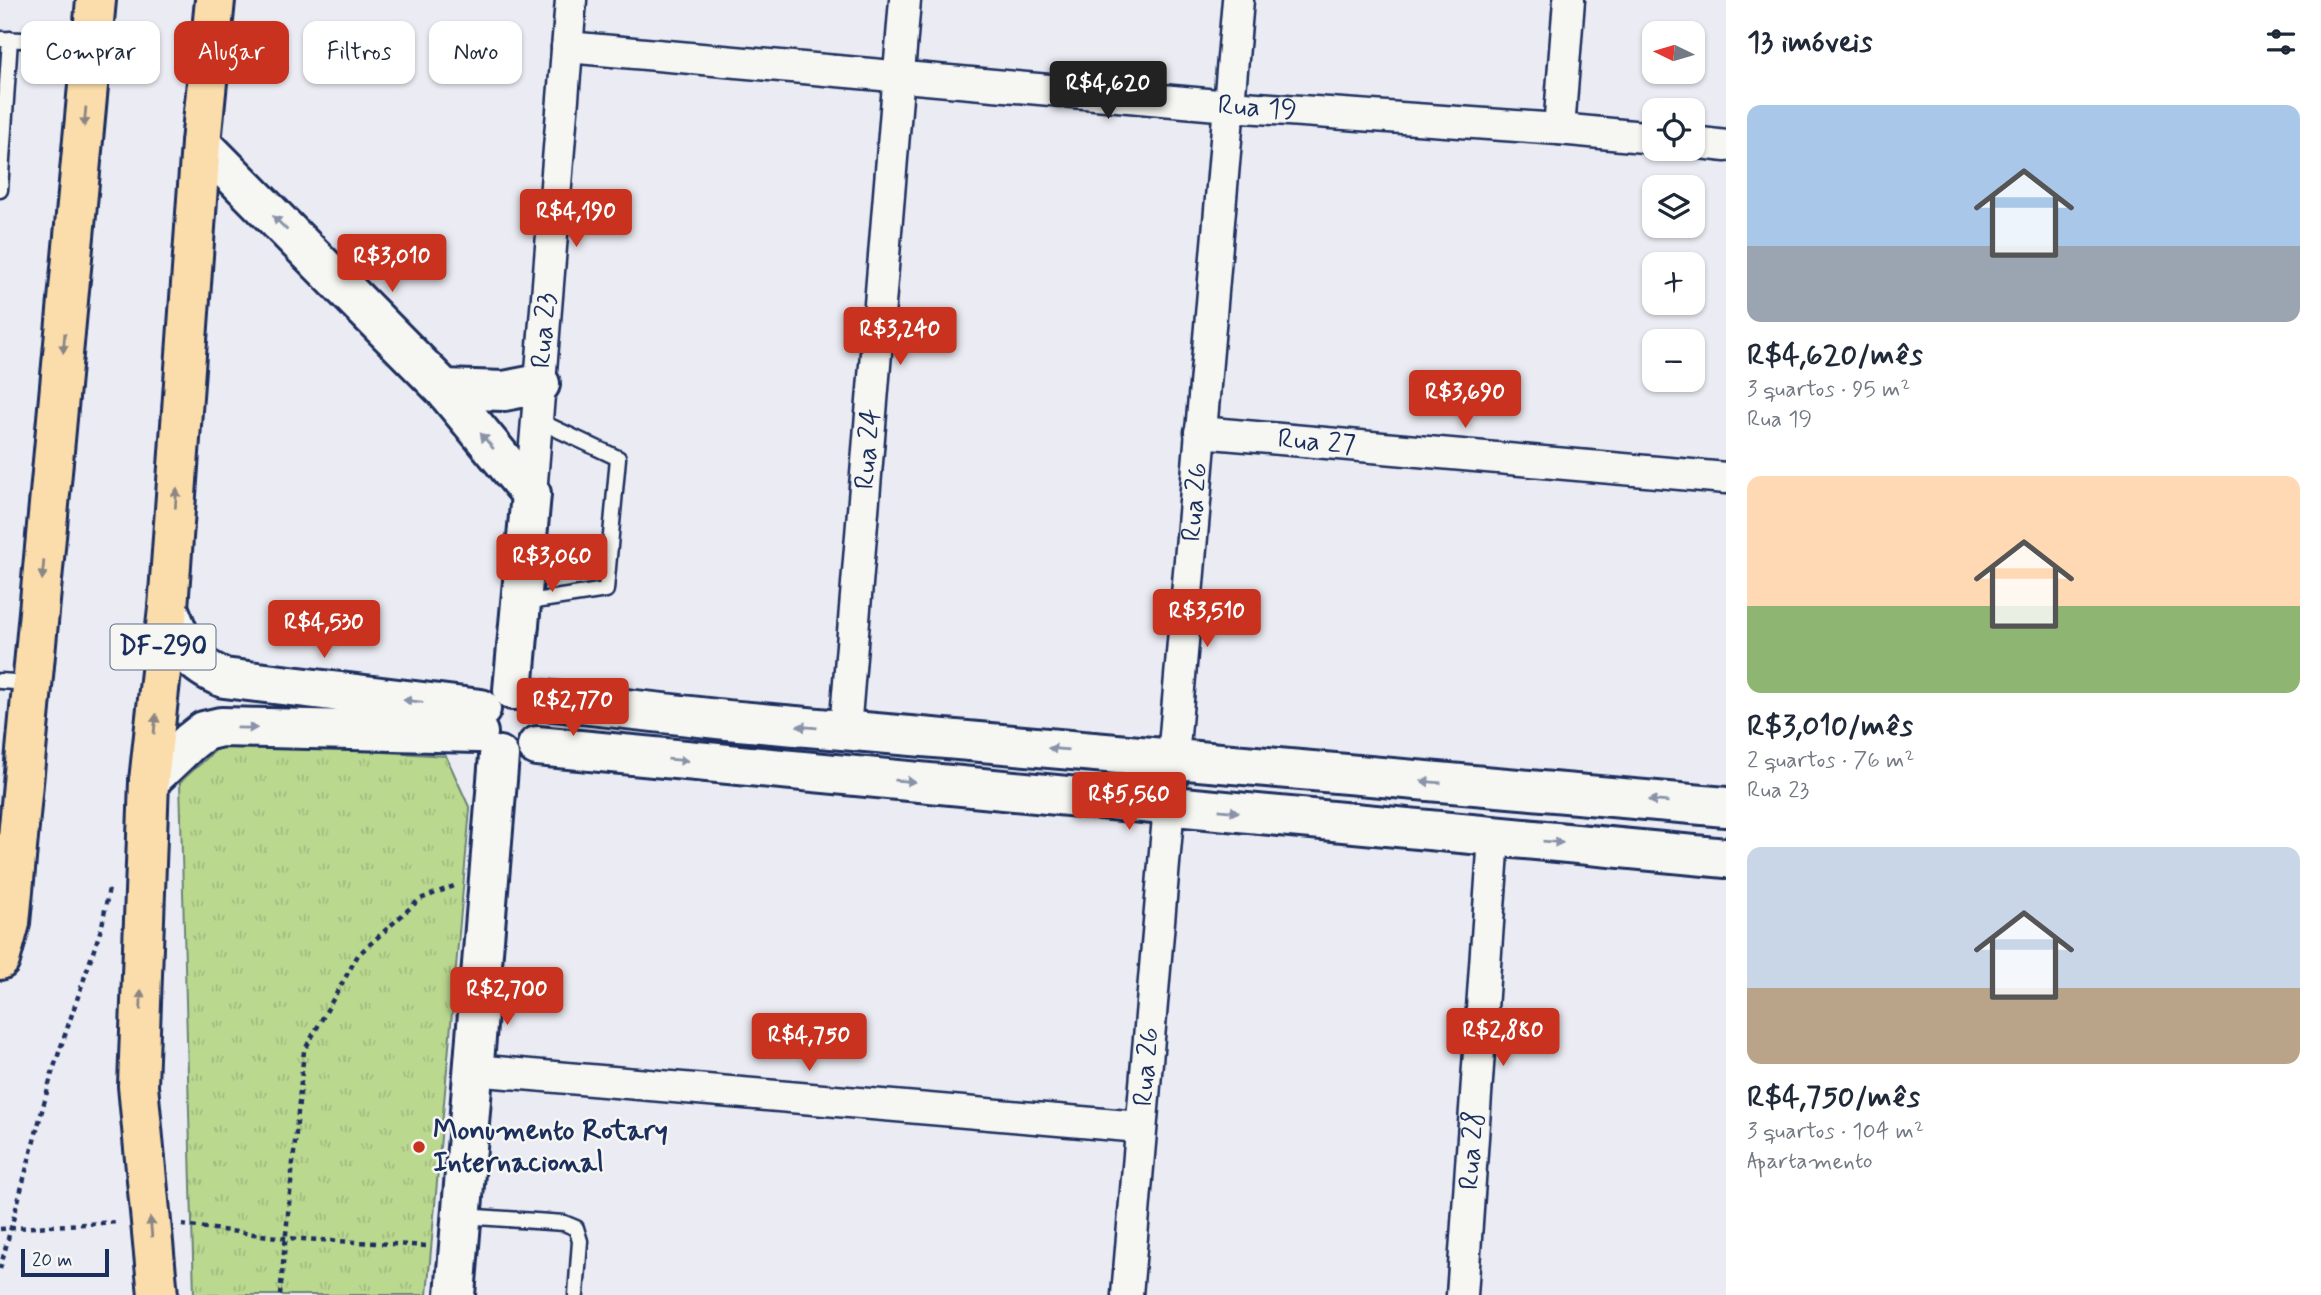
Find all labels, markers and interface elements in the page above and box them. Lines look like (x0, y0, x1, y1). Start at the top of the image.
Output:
chip: Comprar (21, 21, 160, 84)
chip: Alugar (174, 21, 289, 84)
chip: Filtros (303, 21, 415, 84)
chip: Novo (429, 21, 522, 84)
north arrow (1642, 21, 1704, 84)
map controls (1642, 21, 1705, 392)
text: 13 imóveis (1747, 23, 1873, 62)
icon: filters (2262, 23, 2300, 61)
pin: R$4,620 (1043, 61, 1173, 121)
text: R$4,620 (1066, 69, 1150, 99)
street label: Rua 19 (1216, 87, 1298, 129)
button: locate (1642, 98, 1705, 161)
one-way arrow (79, 106, 90, 128)
icon: home (1961, 150, 2087, 276)
button: layers (1642, 175, 1705, 238)
pin: R$4,190 (511, 190, 641, 249)
text: R$4,190 (536, 197, 616, 227)
one-way arrow (272, 215, 288, 231)
pin: R$3,010 (327, 234, 457, 294)
text: R$3,010 (353, 242, 431, 272)
button: + (1642, 252, 1705, 315)
street label: Rua 23 (523, 291, 566, 370)
pin: R$3,240 (835, 308, 965, 367)
text: R$3,240 (860, 315, 940, 345)
button: − (1642, 329, 1705, 392)
one-way arrow (58, 332, 69, 354)
text: R$4,620/mês (1747, 336, 1923, 375)
pin: R$3,690 (1400, 370, 1530, 430)
text: 3 quartos · 95 m² (1747, 375, 1911, 405)
text: R$3,690 (1425, 378, 1505, 408)
text: Rua 19 (1747, 405, 1812, 435)
street label: Rua 24 (846, 407, 890, 491)
street label: Rua 27 (1276, 420, 1357, 464)
one-way arrow (480, 433, 495, 450)
street label: Rua 26 (1173, 461, 1217, 543)
one-way arrow (170, 486, 181, 508)
icon: home (1961, 521, 2087, 647)
pin: R$3,060 (487, 534, 617, 594)
text: R$3,060 (512, 542, 592, 572)
one-way arrow (37, 559, 48, 581)
pin: R$3,510 (1142, 590, 1272, 649)
text: R$3,510 (1169, 597, 1245, 627)
pin: R$4,530 (259, 600, 389, 660)
text: R$4,530 (284, 608, 364, 638)
road number: DF-290 (110, 624, 216, 670)
pin: R$2,770 (508, 678, 638, 738)
text: R$2,770 (533, 686, 613, 716)
one-way arrow (402, 695, 424, 706)
text: R$3,010/mês (1747, 707, 1913, 746)
one-way arrow (150, 713, 161, 735)
one-way arrow (796, 721, 818, 732)
one-way arrow (236, 722, 258, 733)
one-way arrow (1047, 743, 1069, 754)
text: 2 quartos · 76 m² (1747, 746, 1915, 776)
one-way arrow (667, 754, 689, 765)
pin: R$5,560 (1064, 772, 1194, 832)
one-way arrow (894, 776, 916, 787)
one-way arrow (1420, 776, 1442, 787)
text: Rua 23 (1747, 776, 1809, 806)
text: R$5,560 (1088, 780, 1170, 810)
one-way arrow (1647, 795, 1669, 806)
one-way arrow (1218, 806, 1240, 817)
one-way arrow (1542, 837, 1564, 848)
icon: home (1961, 892, 2087, 1018)
pin: R$2,700 (442, 968, 572, 1027)
text: R$2,700 (466, 975, 548, 1005)
one-way arrow (136, 989, 147, 1011)
pin: R$2,880 (1438, 1009, 1568, 1068)
pin: R$4,750 (744, 1014, 874, 1073)
text: R$2,880 (1462, 1016, 1544, 1046)
text: R$4,750 (768, 1021, 850, 1051)
street label: Rua 26 (1125, 1026, 1168, 1108)
text: R$4,750/mês (1747, 1078, 1920, 1117)
street label: Rua 28 (1451, 1109, 1493, 1191)
place label: Monumento Rotary Internacional (433, 1113, 668, 1182)
text: 3 quartos · 104 m² (1747, 1117, 1924, 1147)
marker: Monumento Rotary Internacional (411, 1139, 427, 1155)
text: Apartamento (1747, 1147, 1873, 1177)
one-way arrow (145, 1216, 156, 1238)
scale bar (21, 1246, 108, 1278)
text: 20 m (32, 1248, 72, 1273)

